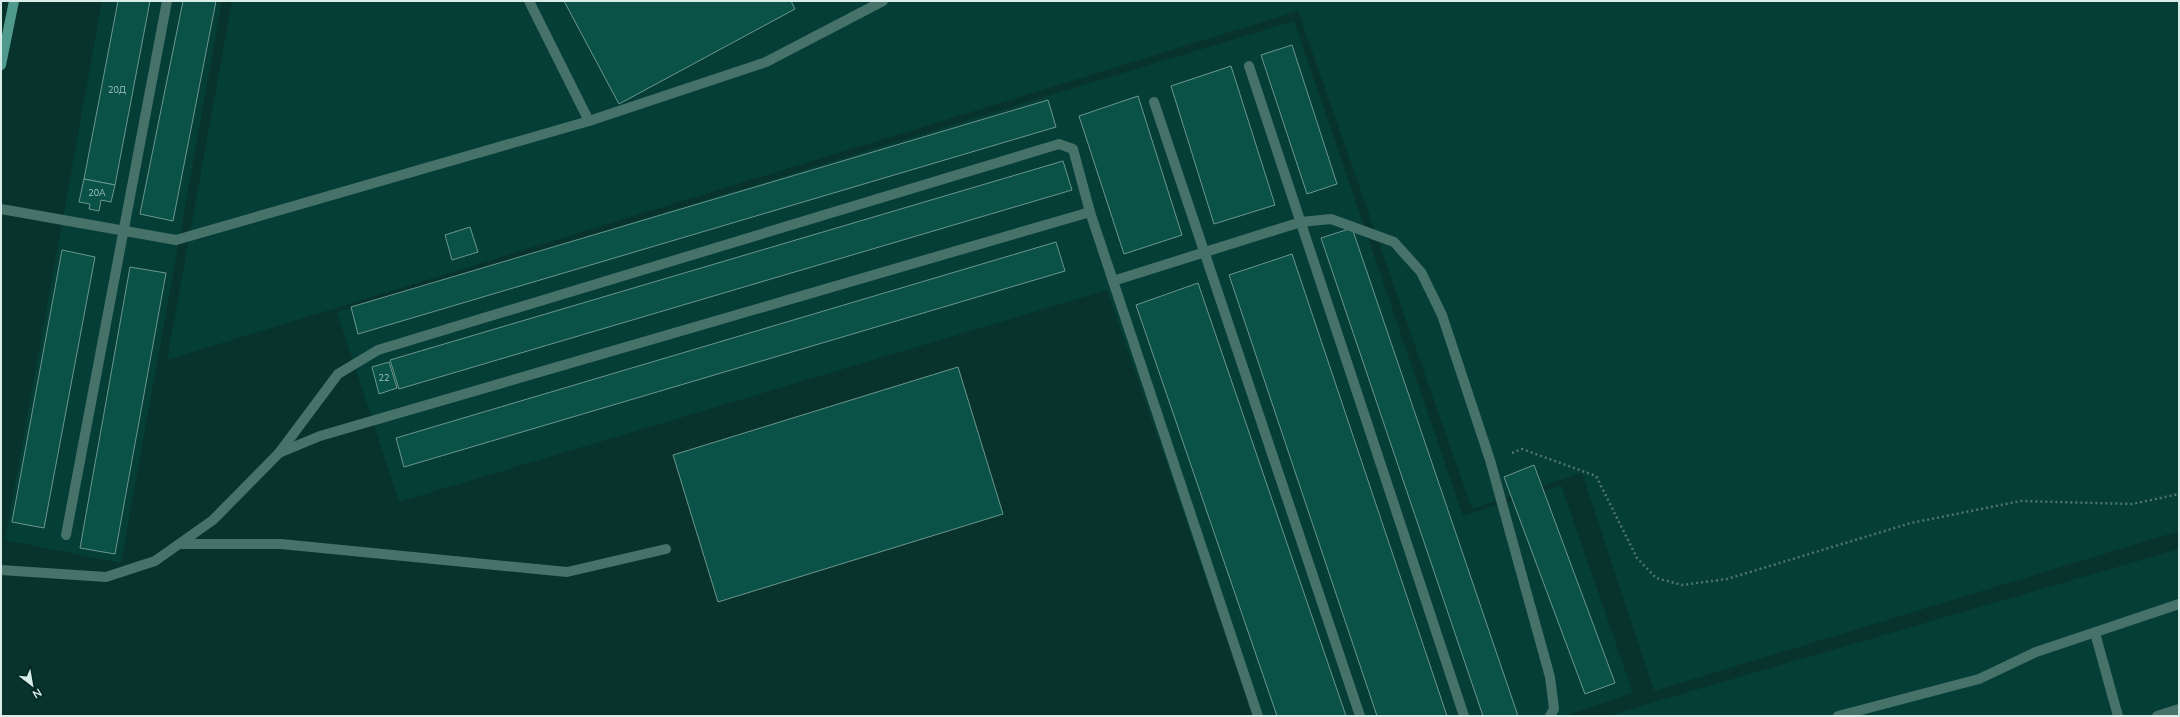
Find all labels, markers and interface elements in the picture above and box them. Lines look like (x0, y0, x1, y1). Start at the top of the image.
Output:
house number: 20Д (108, 84, 127, 95)
house number: 20А (88, 187, 106, 198)
house number: 22 (379, 372, 389, 383)
north arrow (12, 665, 52, 705)
text: N (30, 685, 44, 702)

